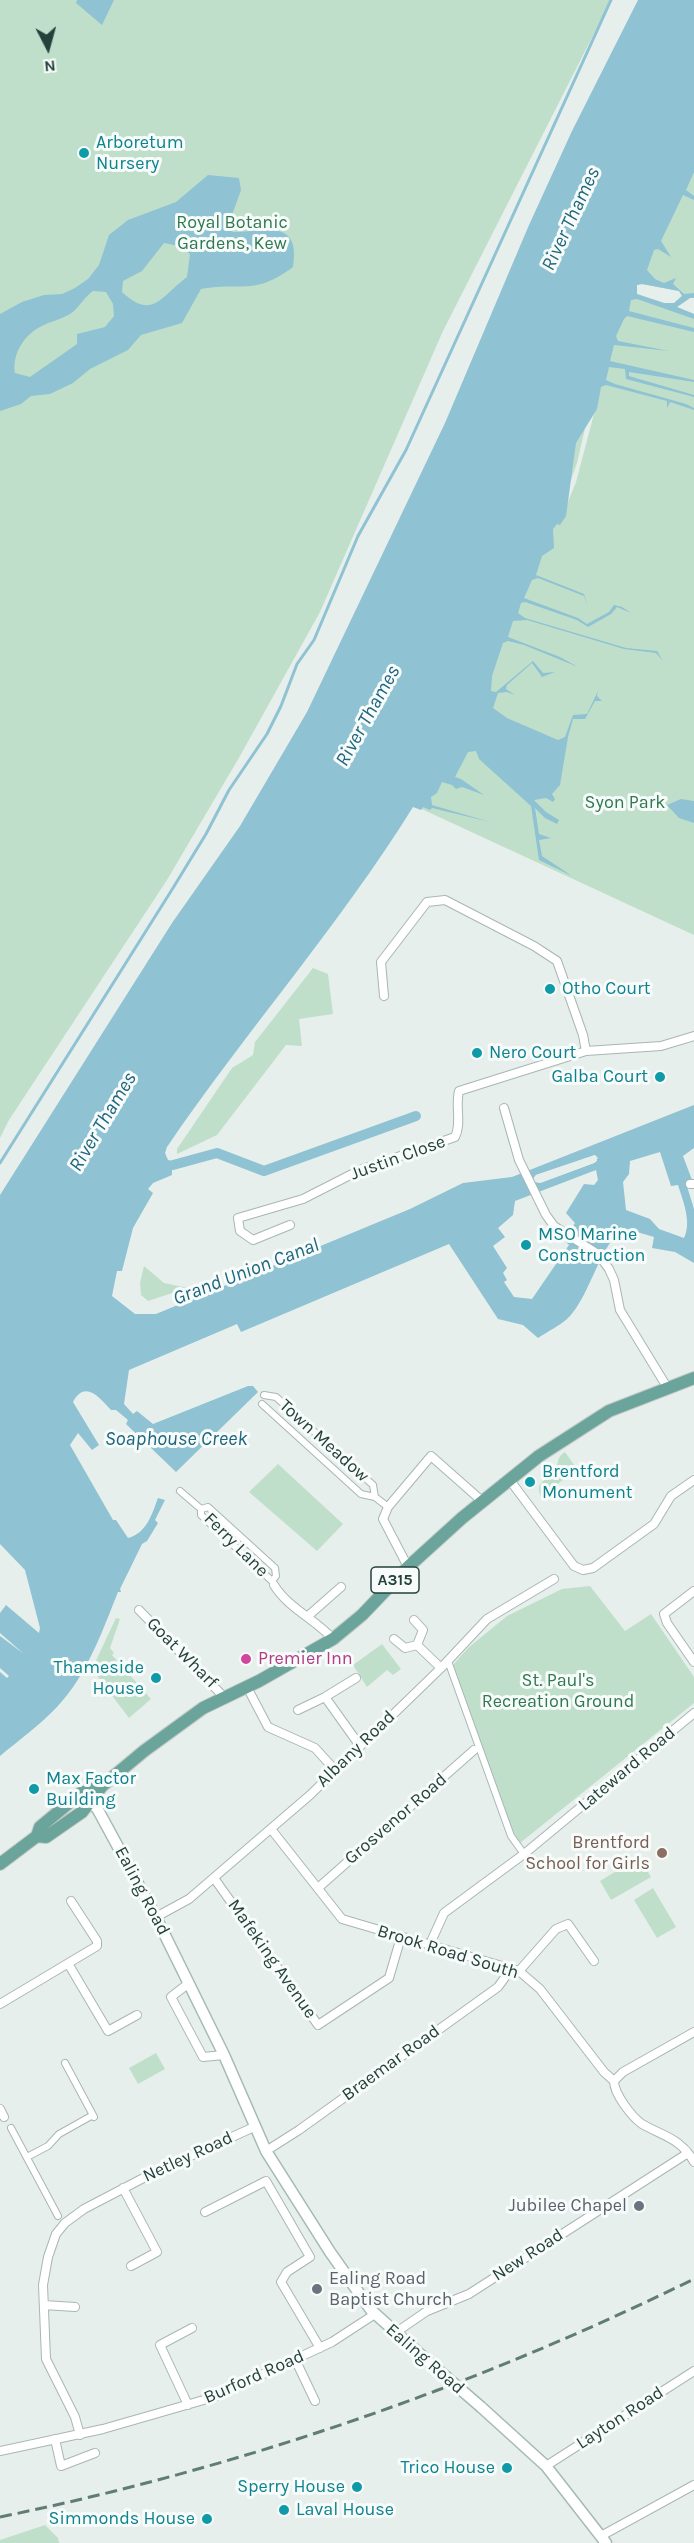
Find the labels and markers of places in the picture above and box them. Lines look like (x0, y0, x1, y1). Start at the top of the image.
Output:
place label: Arboretum Nursery (96, 132, 184, 174)
marker: Arboretum Nursery (77, 146, 91, 160)
place label: Otho Court (562, 978, 650, 1000)
marker: Otho Court (543, 982, 557, 996)
place label: Nero Court (489, 1042, 576, 1064)
marker: Nero Court (470, 1046, 484, 1060)
place label: Galba Court (552, 1066, 648, 1088)
marker: Galba Court (653, 1070, 667, 1084)
place label: MSO Marine Construction (538, 1224, 645, 1266)
marker: MSO Marine Construction (519, 1238, 533, 1252)
place label: Brentford Monument (542, 1461, 633, 1504)
marker: Brentford Monument (523, 1475, 537, 1489)
place label: Premier Inn (258, 1648, 353, 1670)
marker: Premier Inn (239, 1652, 253, 1666)
place label: Thameside House (53, 1657, 144, 1700)
marker: Thameside House (149, 1671, 163, 1685)
place label: Max Factor Building (46, 1768, 136, 1810)
marker: Max Factor Building (27, 1782, 41, 1796)
place label: Brentford School for Girls (525, 1832, 650, 1874)
marker: Brentford School for Girls (655, 1846, 669, 1860)
place label: Jubilee Chapel (508, 2195, 627, 2217)
marker: Jubilee Chapel (632, 2199, 646, 2213)
place label: Ealing Road Baptist Church (329, 2268, 453, 2310)
marker: Ealing Road Baptist Church (310, 2282, 324, 2296)
place label: Trico House (401, 2457, 495, 2479)
marker: Trico House (500, 2461, 514, 2475)
place label: Sperry House (237, 2476, 345, 2498)
marker: Sperry House (350, 2480, 364, 2494)
place label: Laval House (296, 2499, 394, 2521)
marker: Laval House (277, 2503, 291, 2517)
place label: Simmonds House (49, 2508, 195, 2530)
marker: Simmonds House (200, 2512, 214, 2526)

